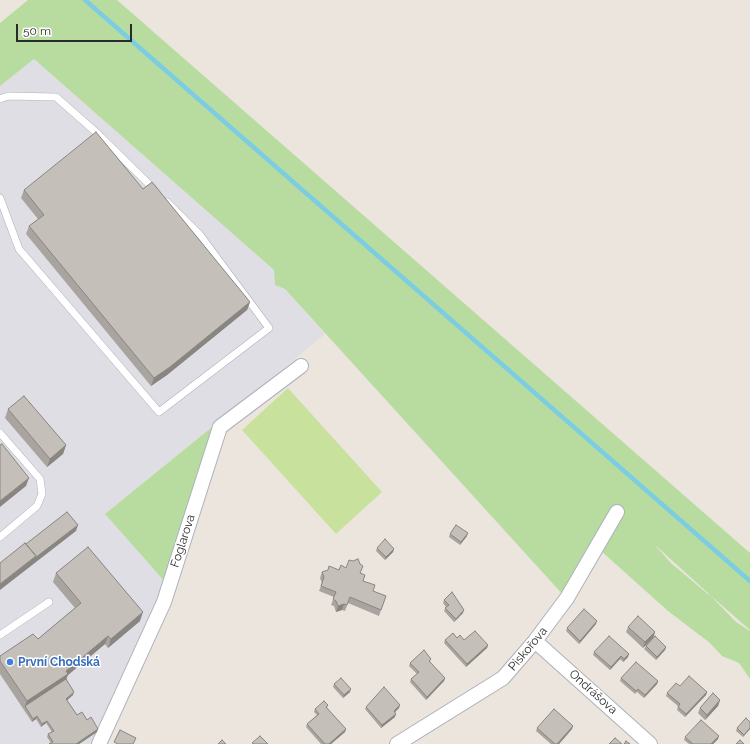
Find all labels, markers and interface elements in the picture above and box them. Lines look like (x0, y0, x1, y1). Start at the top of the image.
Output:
scale bar (18, 16, 134, 42)
text: 50 m (23, 24, 51, 38)
street label: Foglarova (168, 513, 198, 569)
street label: Piskořova (506, 624, 550, 674)
place label: První Chodská (18, 655, 100, 669)
marker: První Chodská (5, 657, 15, 667)
street label: Ondrášova (566, 667, 620, 717)

